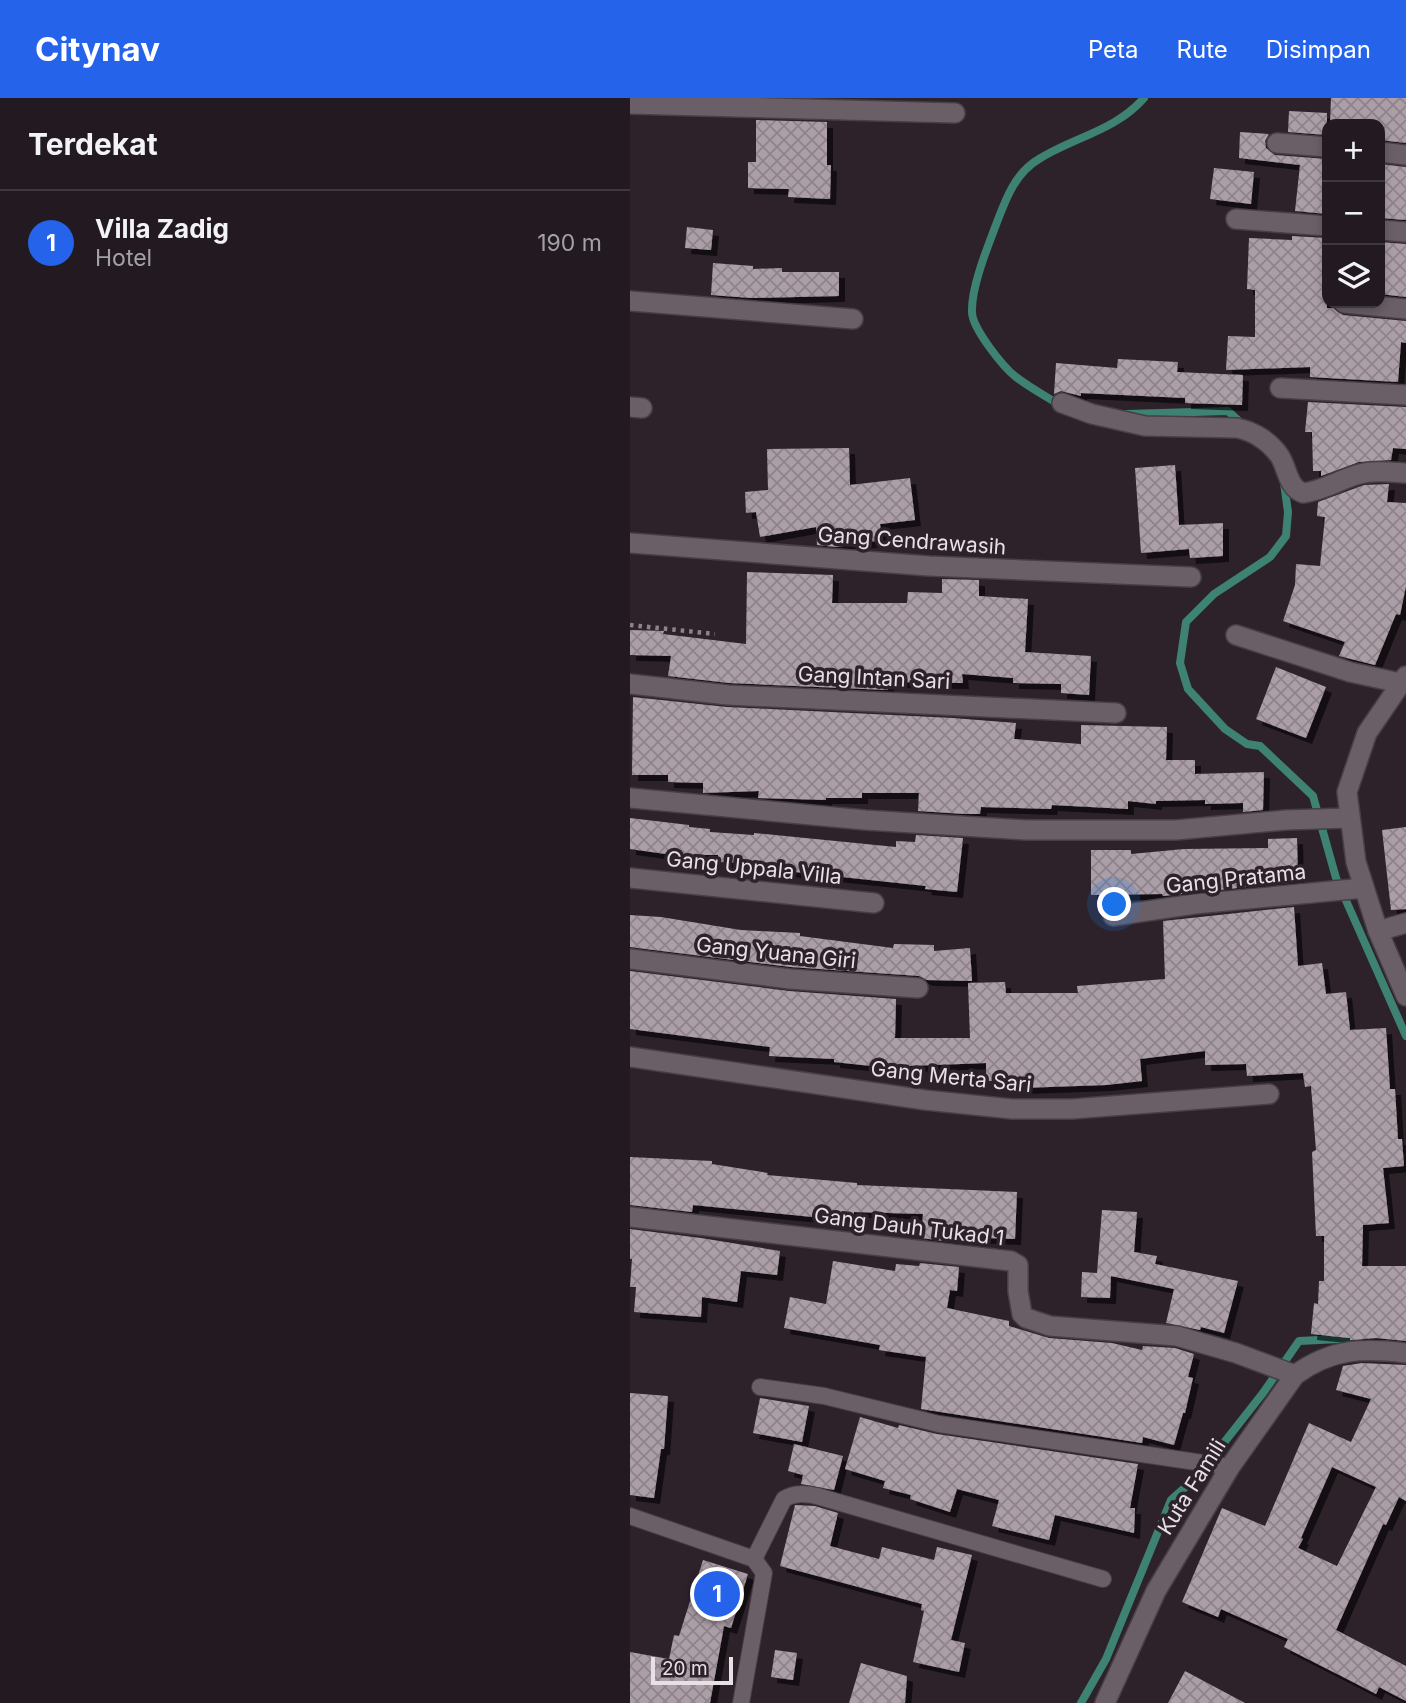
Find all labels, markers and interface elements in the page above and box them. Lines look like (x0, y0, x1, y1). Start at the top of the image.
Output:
text: Citynav (35, 29, 160, 69)
text: Peta (1088, 35, 1139, 64)
text: Rute (1177, 35, 1228, 64)
text: Disimpan (1266, 35, 1371, 64)
map controls (1322, 119, 1385, 308)
button: + (1322, 119, 1385, 182)
text: Terdekat (28, 126, 158, 162)
button: − (1322, 182, 1385, 245)
text: Villa Zadig (95, 213, 229, 244)
text: 1 (46, 229, 56, 257)
text: 190 m (537, 229, 602, 257)
text: Hotel (95, 244, 152, 272)
button: layers (1322, 245, 1385, 308)
street label: Gang Cendrawasih (817, 521, 1007, 560)
street label: Gang Intan Sari (797, 661, 951, 694)
street label: Gang Uppala Villa (665, 846, 843, 889)
street label: Gang Pratama (1165, 859, 1307, 898)
your location (1097, 887, 1131, 921)
street label: Gang Yuana Giri (695, 932, 857, 973)
street label: Gang Merta Sari (870, 1056, 1033, 1097)
street label: Gang Dauh Tukad 1 (813, 1202, 1006, 1251)
street label: Kuta Famili (1152, 1434, 1231, 1539)
pin: 1 (694, 1568, 740, 1620)
scale bar (651, 1654, 733, 1686)
text: 20 m (662, 1657, 708, 1680)

